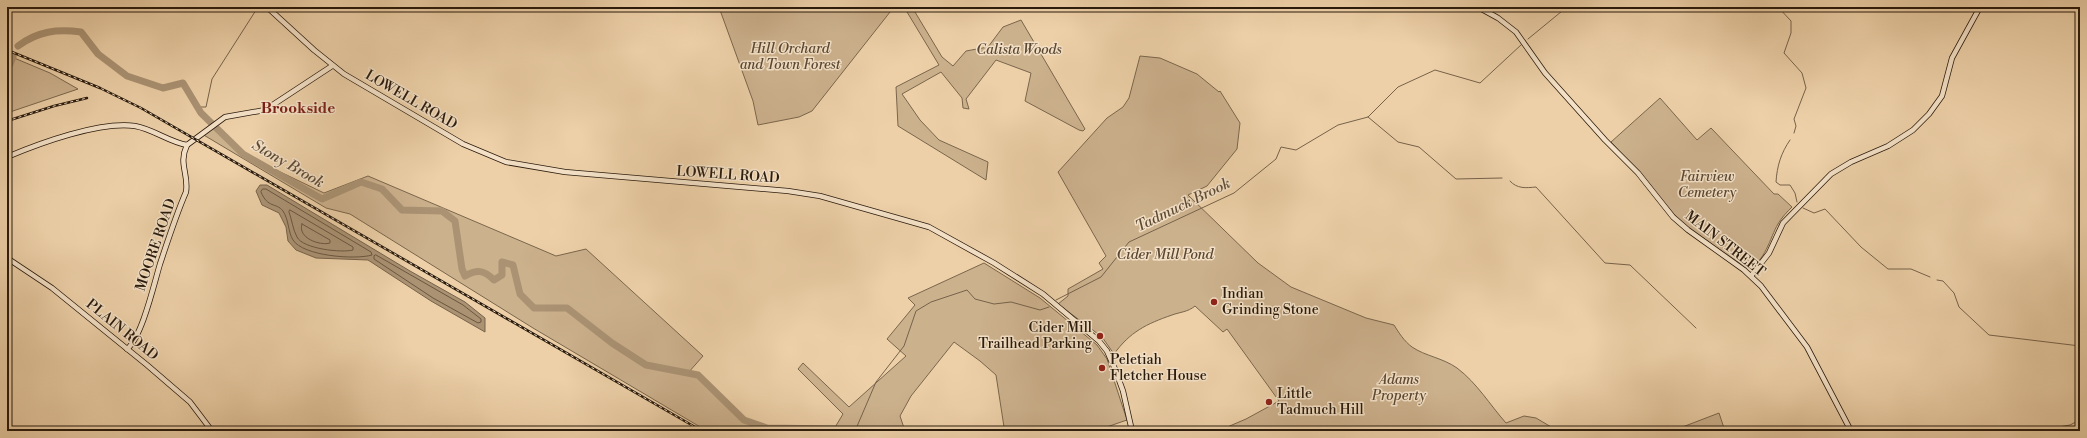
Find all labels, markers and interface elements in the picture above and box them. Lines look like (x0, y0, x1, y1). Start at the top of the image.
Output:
park label: Hill Orchard and Town Forest (740, 40, 841, 74)
park label: Calista Woods (976, 41, 1062, 59)
street label: LOWELL ROAD (362, 66, 460, 134)
district label: Brookside (261, 99, 335, 118)
water label: Stony Brook (249, 136, 328, 192)
street label: LOWELL ROAD (676, 162, 780, 188)
park label: Fairview Cemetery (1678, 168, 1737, 202)
water label: Tadmuck Brook (1132, 174, 1234, 236)
street label: MOORE ROAD (132, 196, 180, 294)
street label: MAIN STREET (1681, 207, 1769, 281)
park label: Cider Mill Pond (1117, 246, 1215, 264)
place label: Indian Grinding Stone (1222, 285, 1319, 319)
street label: PLAIN ROAD (82, 295, 162, 365)
marker: Indian Grinding Stone (1209, 297, 1219, 307)
place label: Cider Mill Trailhead Parking (978, 319, 1093, 353)
marker: Cider Mill Trailhead Parking (1095, 331, 1105, 341)
place label: Peletiah Fletcher House (1110, 351, 1207, 385)
marker: Peletiah Fletcher House (1097, 363, 1107, 373)
park label: Adams Property (1371, 371, 1427, 405)
place label: Little Tadmuch Hill (1277, 385, 1364, 419)
marker: Little Tadmuch Hill (1264, 397, 1274, 407)

